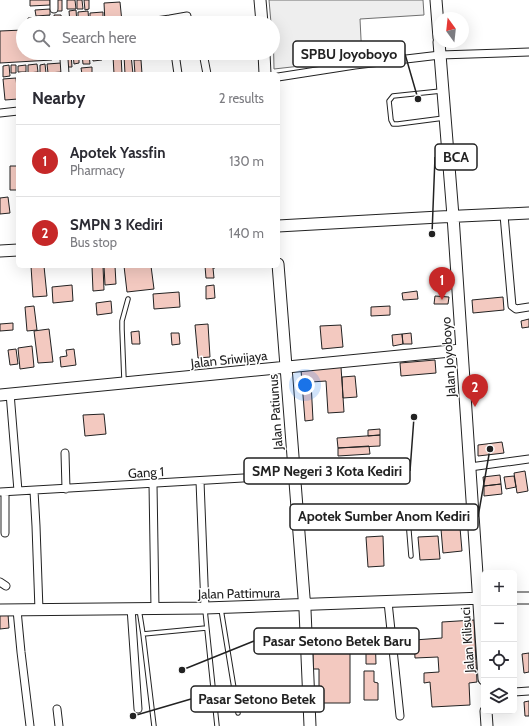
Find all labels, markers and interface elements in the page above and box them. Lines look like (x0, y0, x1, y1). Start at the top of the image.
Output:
north arrow (433, 12, 469, 48)
search box (16, 16, 280, 60)
icon: search (30, 27, 52, 49)
text: Search here (62, 29, 137, 47)
callout: SPBU Joyoboyo (293, 41, 405, 67)
text: SPBU Joyoboyo (301, 45, 397, 63)
text: Nearby (32, 88, 85, 108)
text: 2 results (219, 90, 264, 106)
text: Apotek Yassfin (70, 144, 165, 162)
callout: BCA (435, 144, 477, 170)
text: BCA (443, 148, 469, 166)
text: 1 (43, 153, 47, 169)
text: 130 m (229, 153, 264, 169)
text: Pharmacy (70, 162, 125, 178)
text: SMPN 3 Kediri (70, 216, 163, 234)
text: 2 (42, 225, 48, 241)
text: 140 m (229, 225, 264, 241)
text: Bus stop (70, 234, 117, 250)
pin: 1 (429, 267, 455, 300)
street label: Jalan Joyoboyo (437, 316, 459, 399)
street label: Jalan Sriwijaya (189, 347, 269, 372)
street label: Jalan Patiunus (264, 373, 286, 451)
pin: 2 (462, 374, 488, 407)
your location (295, 375, 315, 395)
callout: SMP Negeri 3 Kota Kediri (244, 458, 410, 484)
text: SMP Negeri 3 Kota Kediri (252, 462, 402, 480)
street label: Gang 1 (128, 463, 164, 481)
callout: Apotek Sumber Anom Kediri (290, 504, 478, 530)
text: Apotek Sumber Anom Kediri (298, 507, 470, 525)
map controls (481, 570, 517, 714)
button: + (481, 570, 517, 606)
street label: Jalan Pattimura (197, 584, 281, 602)
button: − (481, 606, 517, 642)
street label: Jalan Kilisuci (457, 607, 477, 674)
callout: Pasar Setono Betek Baru (254, 628, 419, 654)
text: Pasar Setono Betek Baru (263, 632, 411, 650)
button: locate (481, 642, 517, 678)
button: layers (481, 678, 517, 714)
callout: Pasar Setono Betek (191, 686, 324, 712)
text: Pasar Setono Betek (198, 690, 316, 708)

